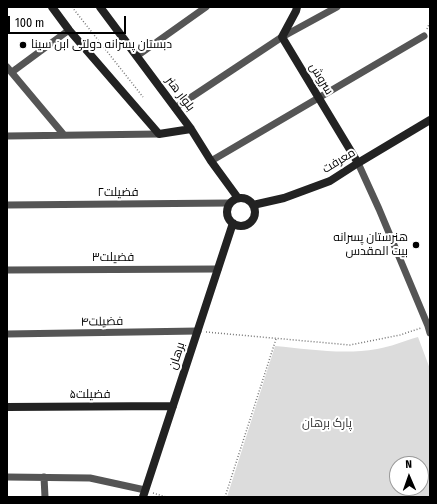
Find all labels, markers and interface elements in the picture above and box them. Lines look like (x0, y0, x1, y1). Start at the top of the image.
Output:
scale bar (10, 8, 128, 34)
text: 100 m (15, 16, 44, 30)
place label: دبستان پسرانه دولتی ابن سینا (31, 38, 172, 52)
marker: دبستان پسرانه دولتی ابن سینا (18, 40, 28, 50)
street label: سروش (306, 61, 336, 97)
street label: بلوار هنر (162, 74, 198, 114)
street label: معرفت (320, 146, 358, 176)
street label: فضیلت۲ (98, 186, 138, 200)
place label: هنرستان پسرانه بیت المقدس (333, 231, 408, 259)
marker: هنرستان پسرانه بیت المقدس (411, 240, 421, 250)
street label: فضیلت۳ (92, 251, 134, 265)
street label: فضیلت۴ (81, 314, 123, 330)
street label: برهان (166, 341, 188, 371)
street label: فضیلت۵ (69, 388, 111, 402)
park label: پارک برهان (302, 417, 352, 431)
north arrow (389, 456, 429, 496)
text: N (405, 458, 412, 471)

